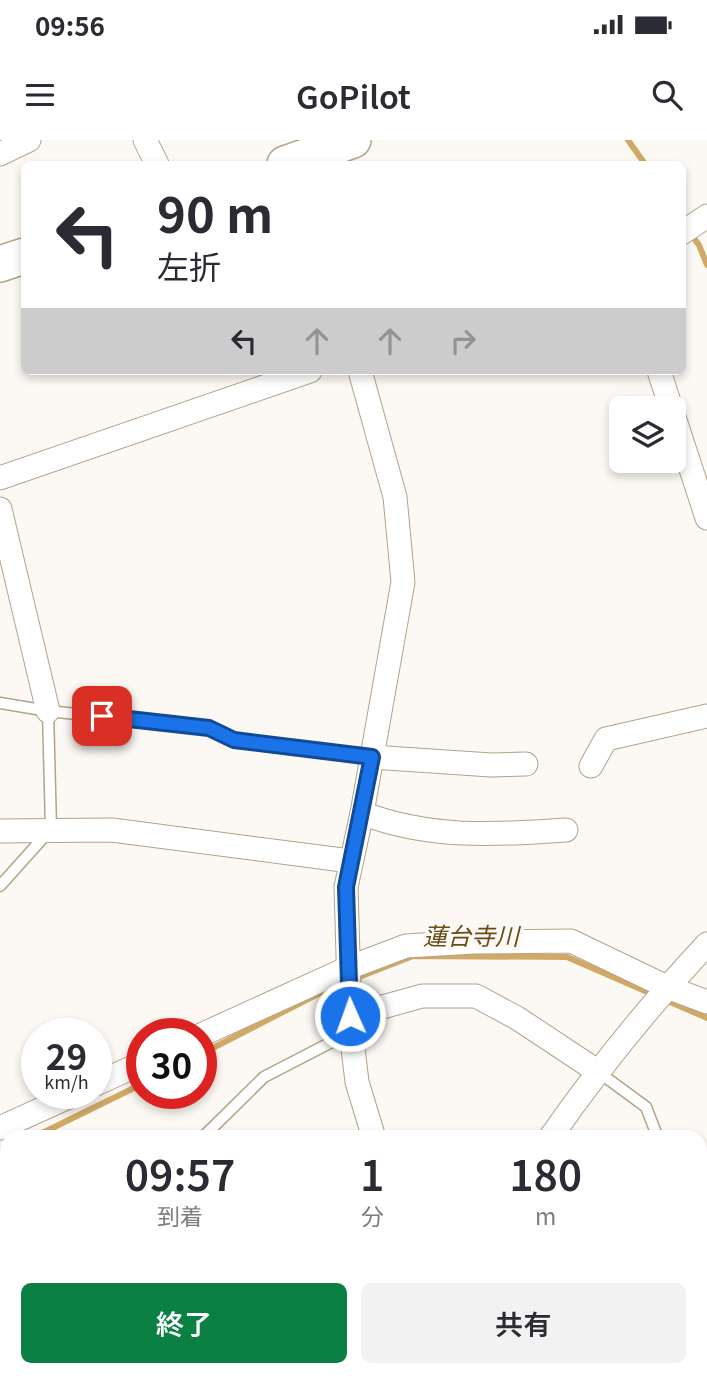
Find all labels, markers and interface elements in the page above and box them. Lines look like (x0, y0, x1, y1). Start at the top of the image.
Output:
text: 09:56 (35, 6, 105, 43)
text: GoPilot (296, 72, 411, 118)
icon: menu (21, 76, 59, 114)
icon: search (648, 76, 686, 114)
text: 90 m (157, 176, 273, 247)
icon: left (42, 189, 133, 280)
text: 左折 (157, 242, 221, 288)
icon: left (225, 322, 263, 360)
icon: ahead (298, 322, 336, 360)
icon: ahead (371, 322, 409, 360)
icon: right (444, 322, 482, 360)
map controls (609, 396, 686, 473)
button: layers (609, 396, 686, 473)
pin (72, 686, 132, 746)
icon: arrive (83, 697, 121, 735)
water label: 蓮台寺川 (423, 917, 522, 952)
position arrow (313, 979, 387, 1053)
speed limit sign: 30 (126, 1018, 217, 1109)
text: 29 (46, 1029, 87, 1080)
text: km/h (44, 1068, 89, 1094)
text: 09:57 (125, 1142, 235, 1203)
text: 1 (360, 1142, 384, 1203)
text: 180 (509, 1142, 582, 1203)
text: 到着 (157, 1198, 203, 1232)
text: 分 (361, 1198, 384, 1232)
text: m (535, 1198, 556, 1232)
button: 終了 (21, 1283, 347, 1363)
button: 共有 (361, 1283, 686, 1363)

